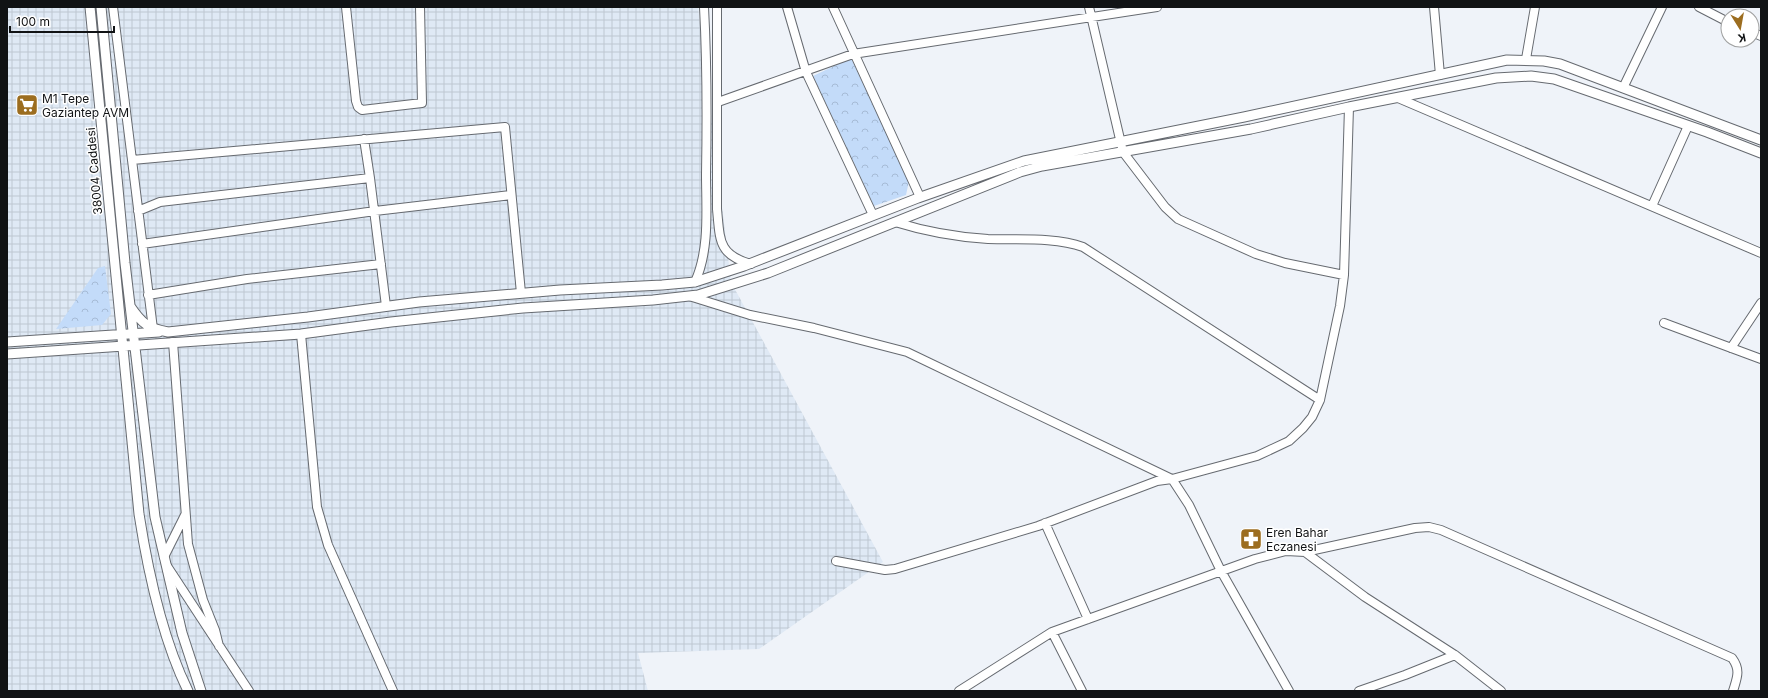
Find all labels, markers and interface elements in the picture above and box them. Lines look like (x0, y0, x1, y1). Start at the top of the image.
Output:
scale bar (10, 8, 114, 34)
north arrow (1720, 8, 1760, 48)
text: 100 m (16, 14, 50, 29)
text: K (1737, 30, 1747, 45)
place label: M1 Tepe Gaziantep AVM (42, 91, 129, 120)
supermarket icon: M1 Tepe Gaziantep AVM (14, 92, 40, 118)
street label: 38004 Caddesi (83, 127, 105, 215)
place label: Eren Bahar Eczanesi (1266, 525, 1328, 554)
pharmacy icon: Eren Bahar Eczanesi (1238, 526, 1264, 552)

